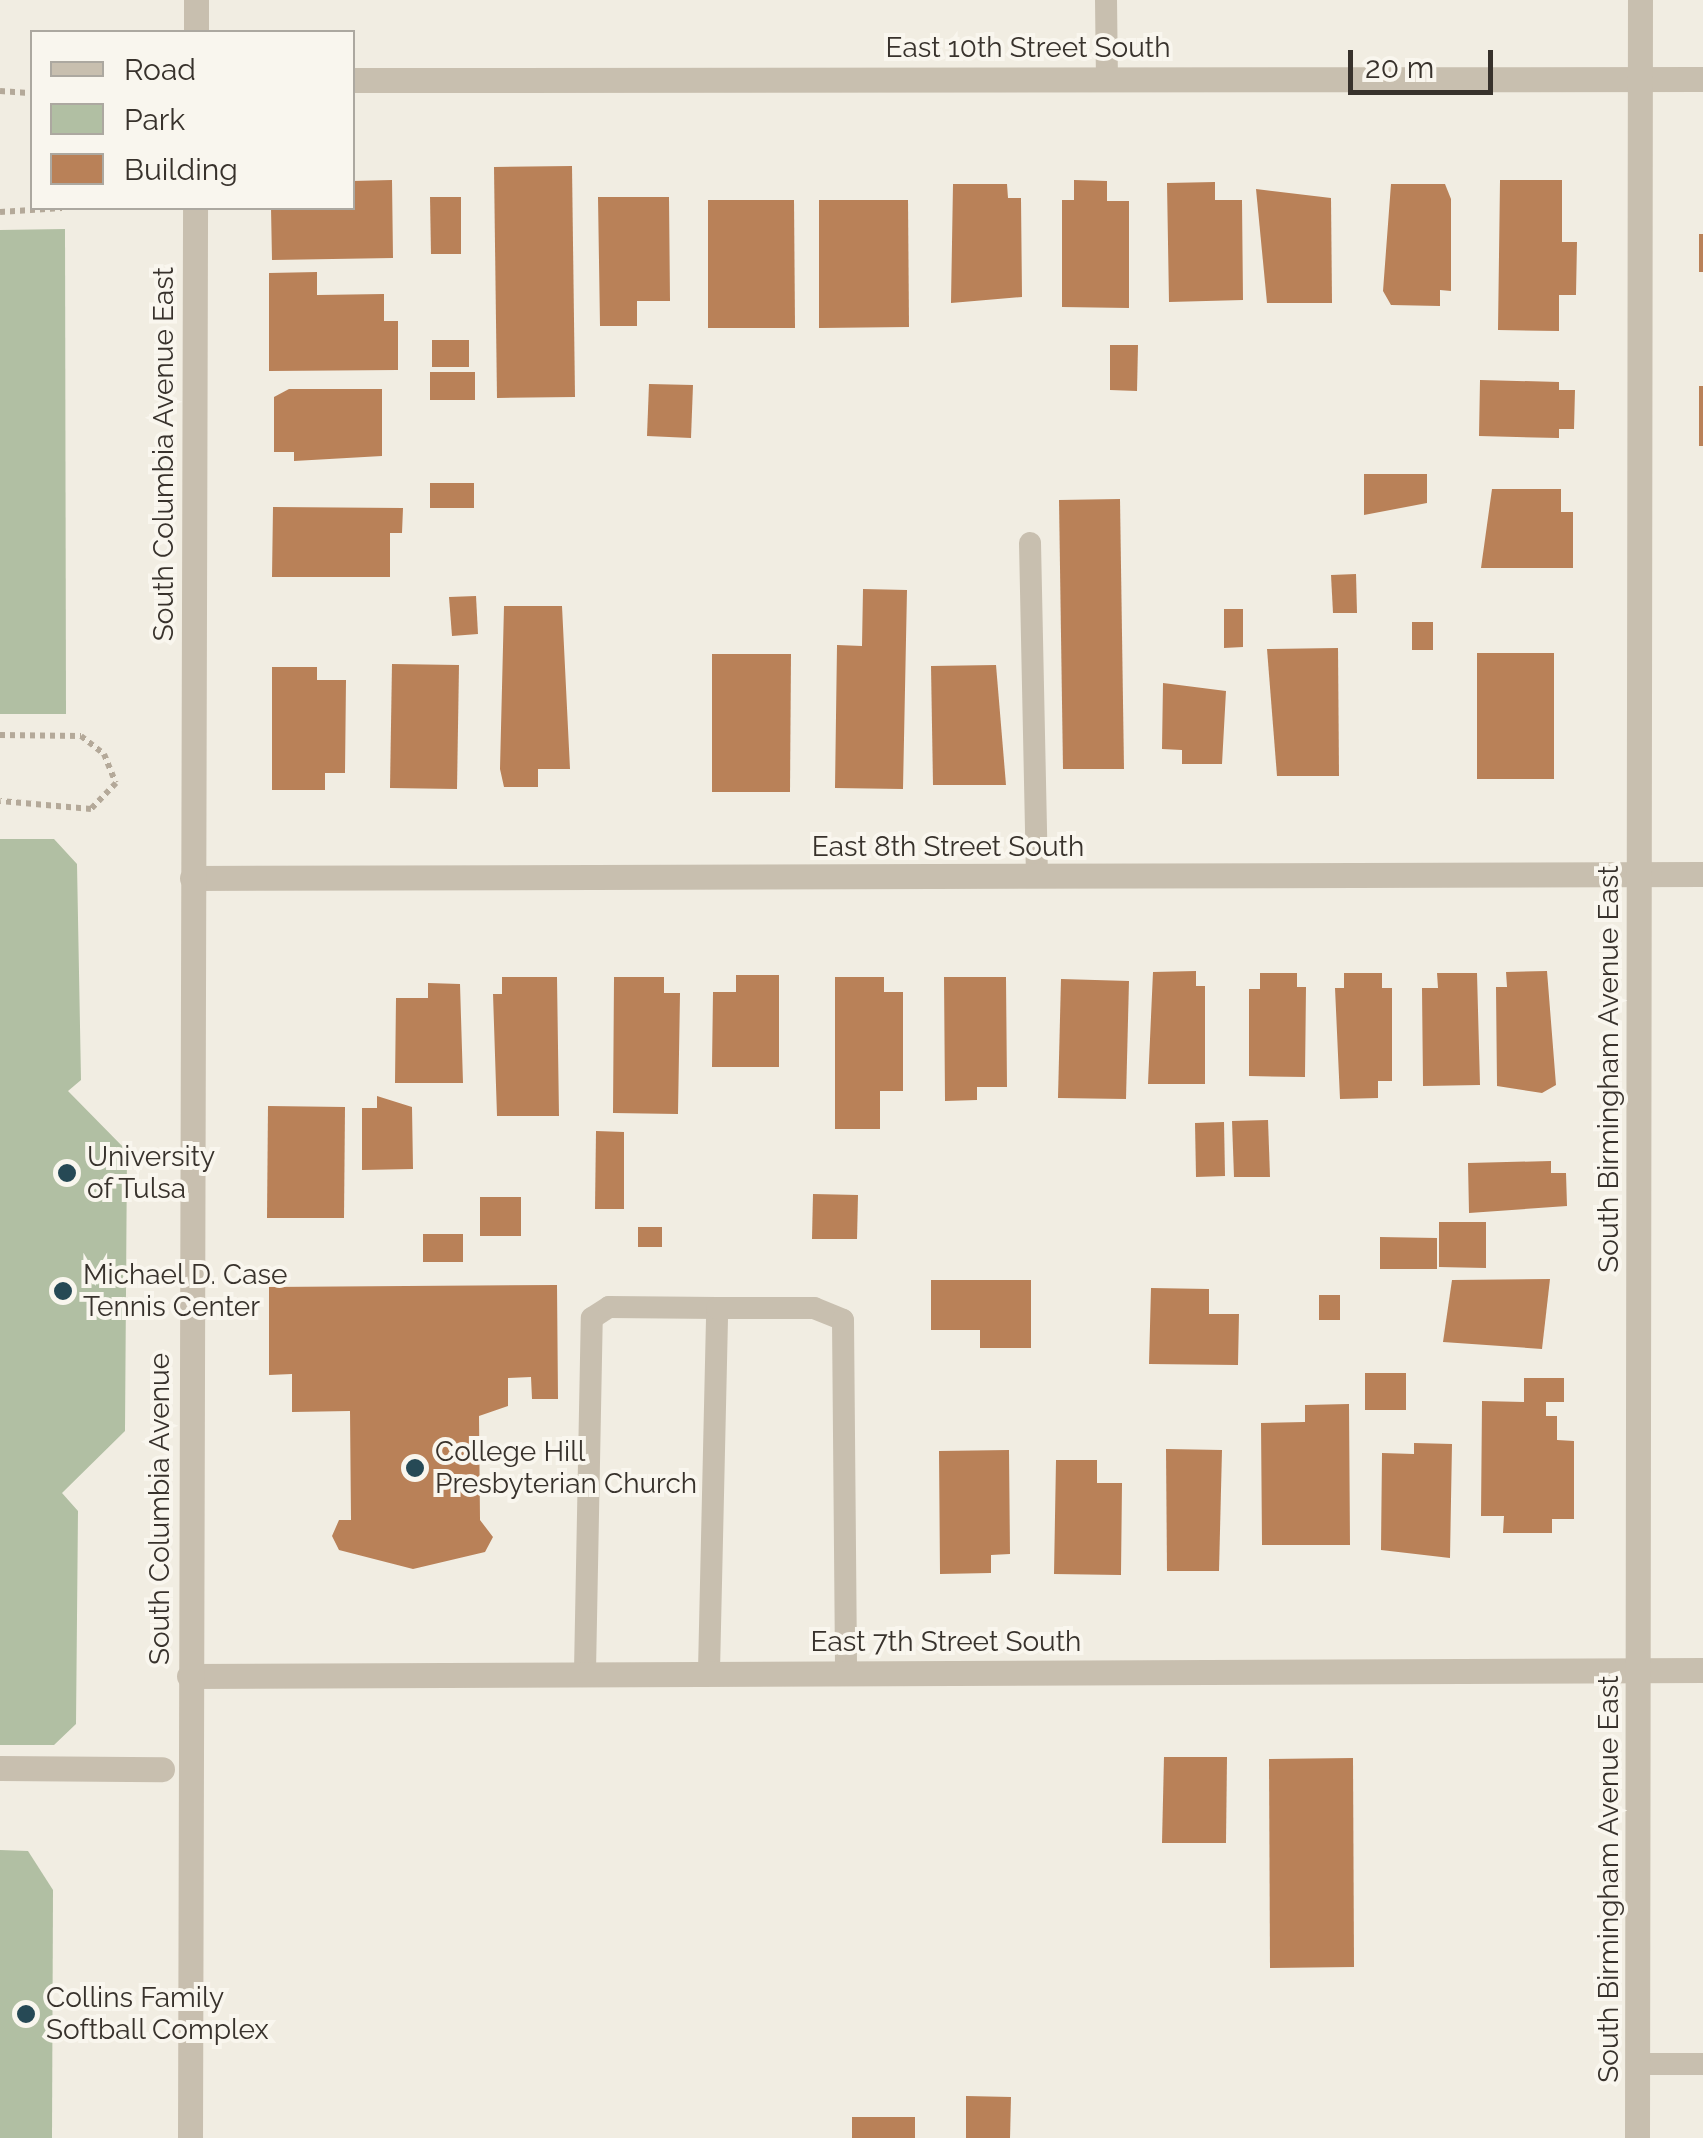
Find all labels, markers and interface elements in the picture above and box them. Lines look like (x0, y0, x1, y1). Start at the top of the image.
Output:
legend (30, 30, 355, 210)
scale bar (1353, 30, 1498, 92)
street label: East 10th Street South (886, 31, 1170, 65)
text: 20 m (1365, 50, 1434, 85)
text: Road (124, 52, 196, 87)
text: Park (124, 102, 185, 137)
text: Building (124, 152, 238, 187)
street label: South Columbia Avenue East (147, 266, 181, 642)
street label: East 8th Street South (812, 830, 1084, 864)
street label: South Birmingham Avenue East (1592, 865, 1626, 1273)
place label: University of Tulsa (87, 1140, 215, 1206)
marker: University of Tulsa (56, 1162, 78, 1184)
place label: Michael D. Case Tennis Center (83, 1258, 288, 1324)
marker: Michael D. Case Tennis Center (52, 1280, 74, 1302)
street label: South Columbia Avenue (143, 1352, 177, 1666)
place label: College Hill Presbyterian Church (435, 1435, 697, 1501)
marker: College Hill Presbyterian Church (404, 1457, 426, 1479)
street label: East 7th Street South (811, 1625, 1081, 1659)
street label: South Birmingham Avenue East (1592, 1675, 1626, 2083)
place label: Collins Family Softball Complex (46, 1981, 269, 2047)
marker: Collins Family Softball Complex (15, 2003, 37, 2025)

